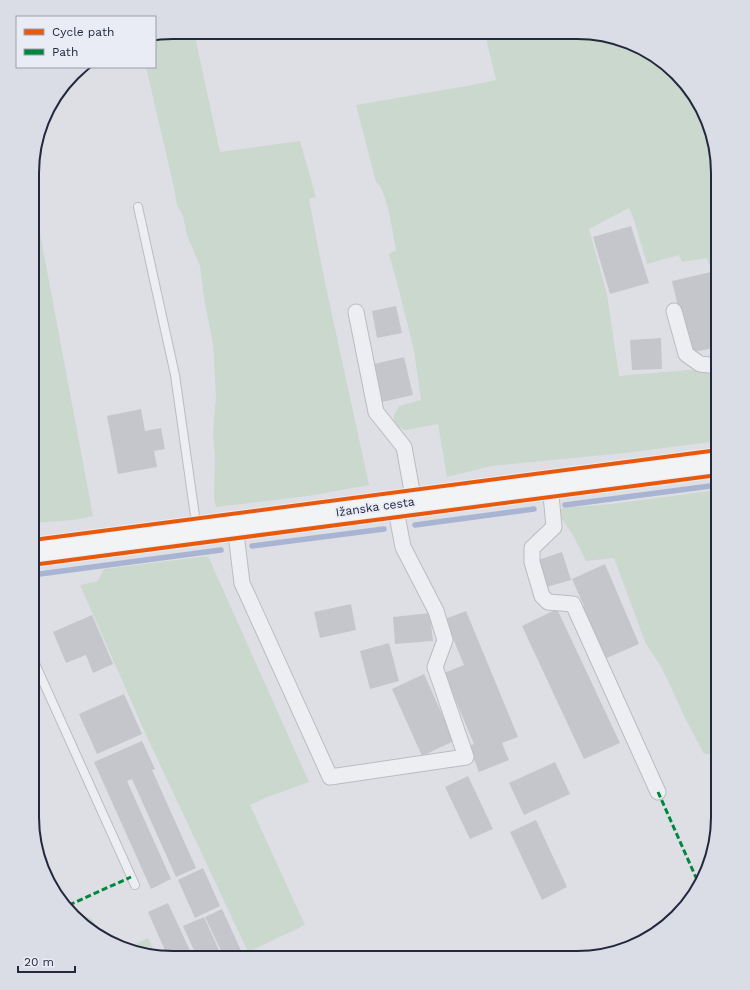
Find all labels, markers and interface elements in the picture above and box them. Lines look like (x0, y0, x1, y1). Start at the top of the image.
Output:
legend (16, 16, 156, 68)
text: Cycle path (52, 25, 114, 39)
text: Path (52, 45, 78, 59)
street label: Ižanska cesta (335, 495, 416, 519)
scale bar (18, 948, 75, 974)
text: 20 m (24, 955, 54, 969)

